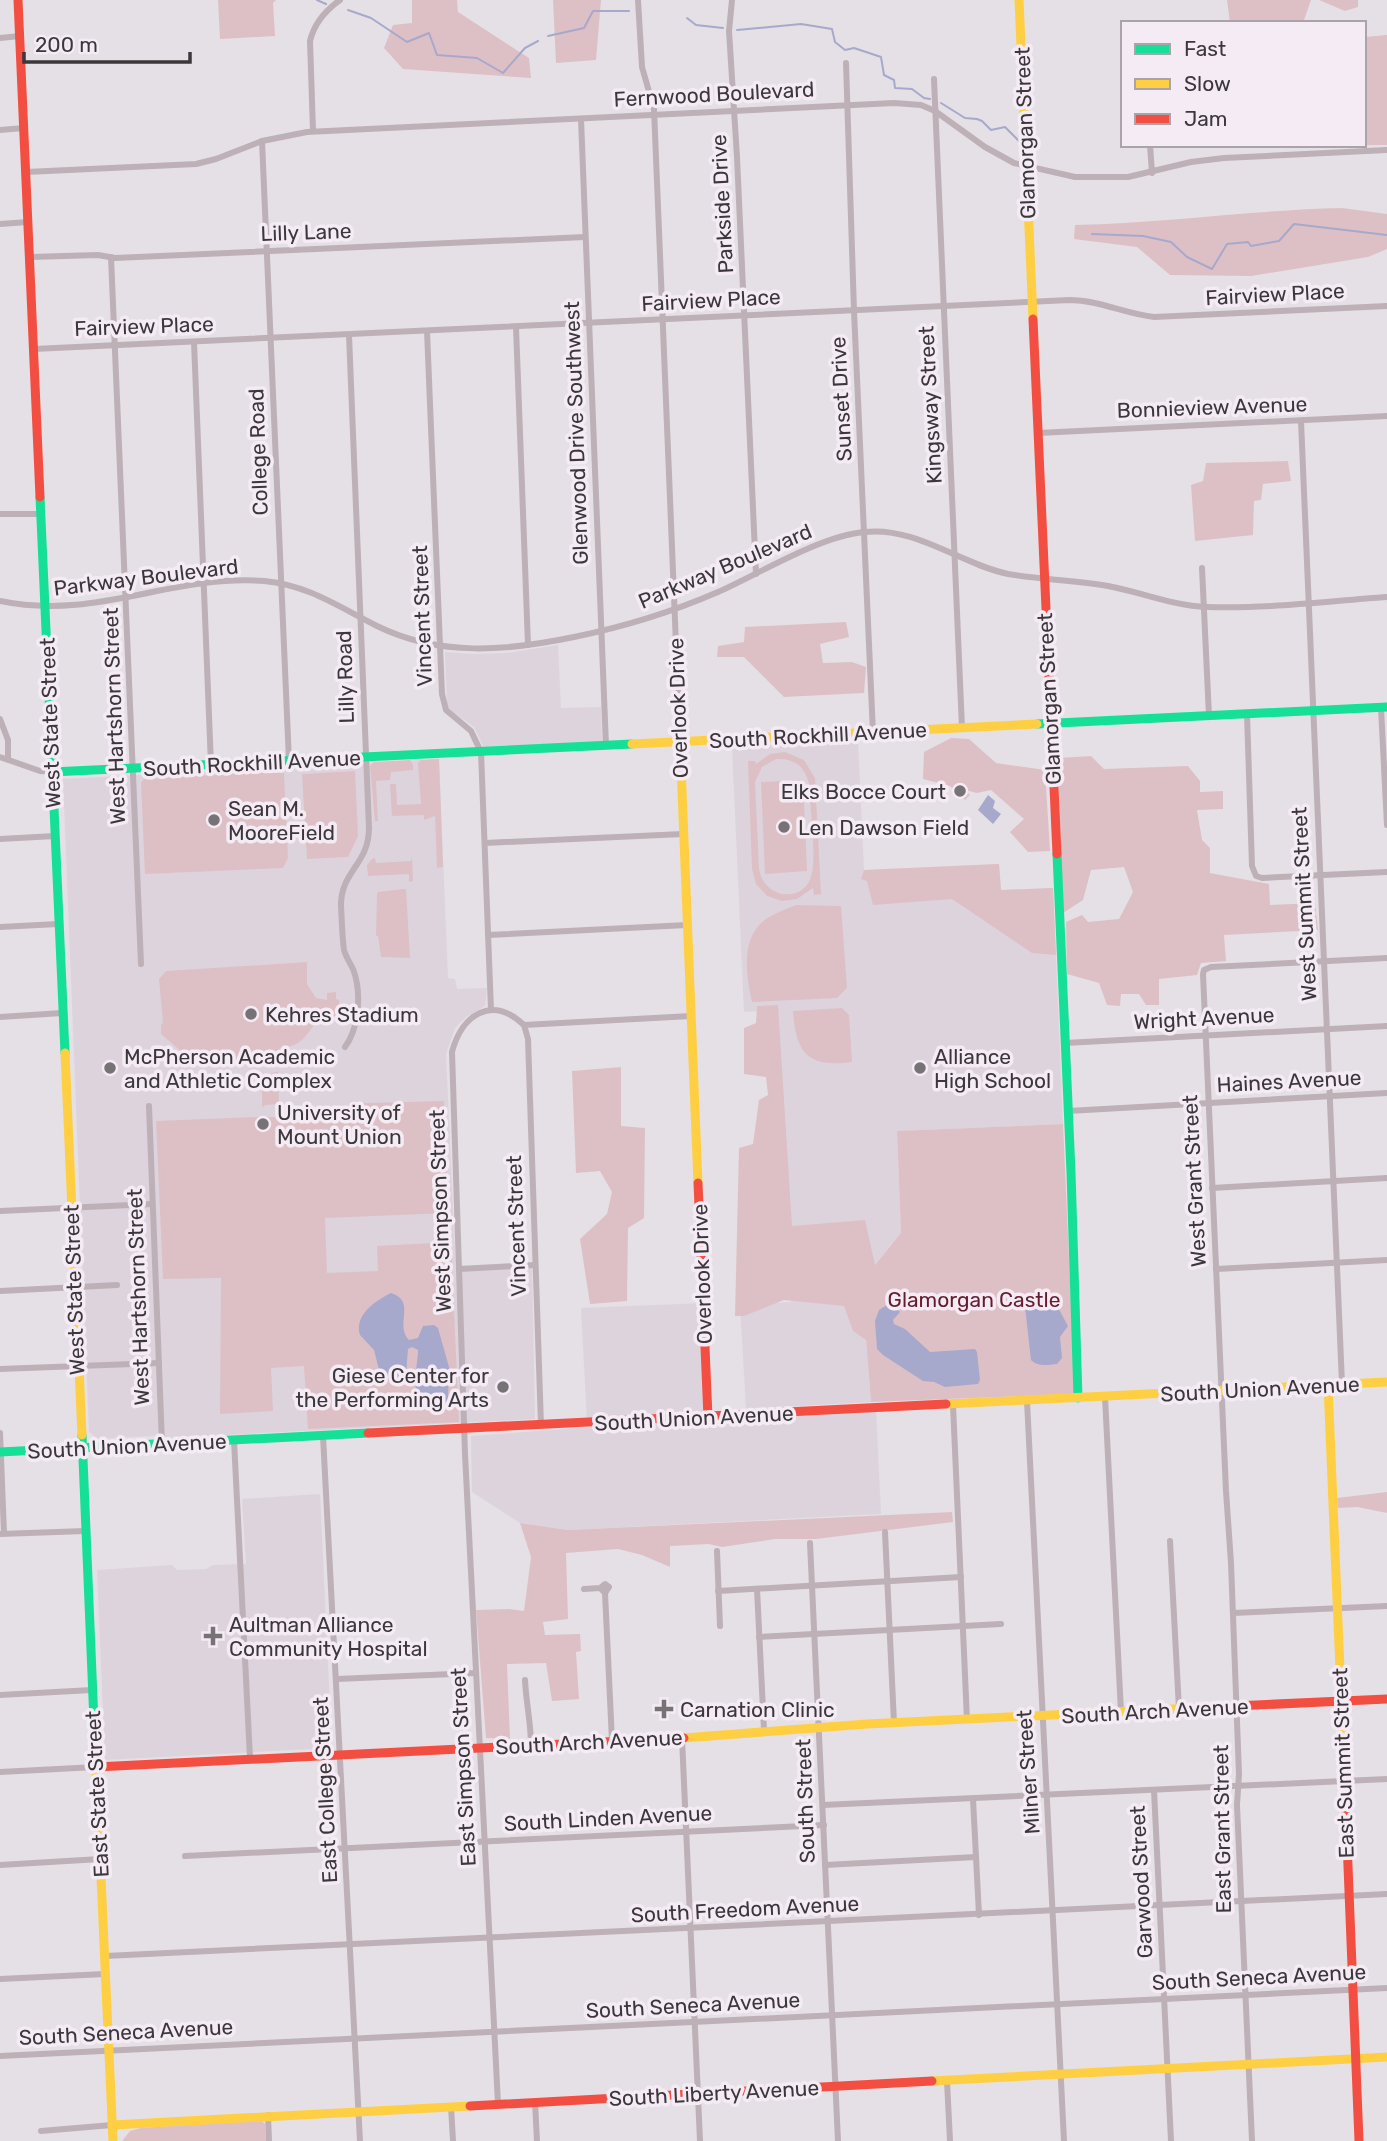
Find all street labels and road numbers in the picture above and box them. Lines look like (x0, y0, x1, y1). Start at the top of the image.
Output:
street label: Glamorgan Street (1010, 47, 1040, 219)
street label: Fernwood Boulevard (613, 76, 815, 112)
street label: Parkside Drive (706, 134, 738, 274)
street label: Lilly Lane (260, 218, 352, 246)
street label: Fairview Place (1205, 278, 1345, 310)
street label: Fairview Place (641, 284, 781, 316)
street label: Glenwood Drive Southwest (559, 301, 593, 565)
street label: Fairview Place (74, 311, 214, 341)
street label: Kingsway Street (913, 325, 947, 485)
street label: Sunset Drive (825, 336, 857, 462)
street label: College Road (243, 388, 273, 516)
street label: Bonnieview Avenue (1116, 391, 1308, 423)
street label: Parkway Boulevard (635, 518, 815, 614)
street label: Vincent Street (407, 545, 437, 687)
street label: Parkway Boulevard (52, 553, 240, 601)
street label: West Hartshorn Street (98, 607, 130, 825)
street label: Glamorgan Street (1032, 612, 1066, 786)
street label: Lilly Road (331, 630, 359, 724)
street label: West State Street (35, 637, 65, 809)
street label: Overlook Drive (663, 637, 693, 779)
street label: South Rockhill Avenue (708, 717, 928, 753)
street label: South Rockhill Avenue (142, 745, 362, 781)
street label: West Summit Street (1286, 806, 1322, 1002)
street label: Wright Avenue (1133, 1002, 1275, 1034)
street label: Haines Avenue (1216, 1065, 1362, 1097)
street label: West Grant Street (1177, 1094, 1211, 1268)
street label: West Simpson Street (424, 1109, 456, 1313)
street label: Vincent Street (501, 1155, 531, 1297)
street label: West Hartshorn Street (122, 1188, 154, 1406)
street label: Overlook Drive (687, 1203, 717, 1345)
street label: West State Street (59, 1204, 89, 1376)
street label: South Union Avenue (1160, 1371, 1360, 1407)
street label: South Union Avenue (594, 1400, 794, 1436)
street label: South Union Avenue (27, 1428, 227, 1464)
street label: East Simpson Street (445, 1667, 481, 1867)
street label: East Summit Street (1327, 1667, 1359, 1859)
street label: South Arch Avenue (1061, 1694, 1249, 1728)
street label: East College Street (308, 1696, 342, 1884)
street label: Milner Street (1011, 1709, 1045, 1835)
street label: East State Street (80, 1710, 114, 1878)
street label: South Arch Avenue (495, 1725, 683, 1759)
street label: South Street (790, 1738, 820, 1864)
street label: East Grant Street (1208, 1744, 1236, 1914)
street label: South Linden Avenue (503, 1800, 713, 1836)
street label: Garwood Street (1125, 1805, 1157, 1959)
street label: South Freedom Avenue (630, 1891, 860, 1927)
street label: South Seneca Avenue (1151, 1959, 1367, 1995)
street label: South Seneca Avenue (585, 1987, 801, 2023)
street label: South Seneca Avenue (18, 2014, 234, 2050)
street label: South Liberty Avenue (608, 2075, 820, 2111)

